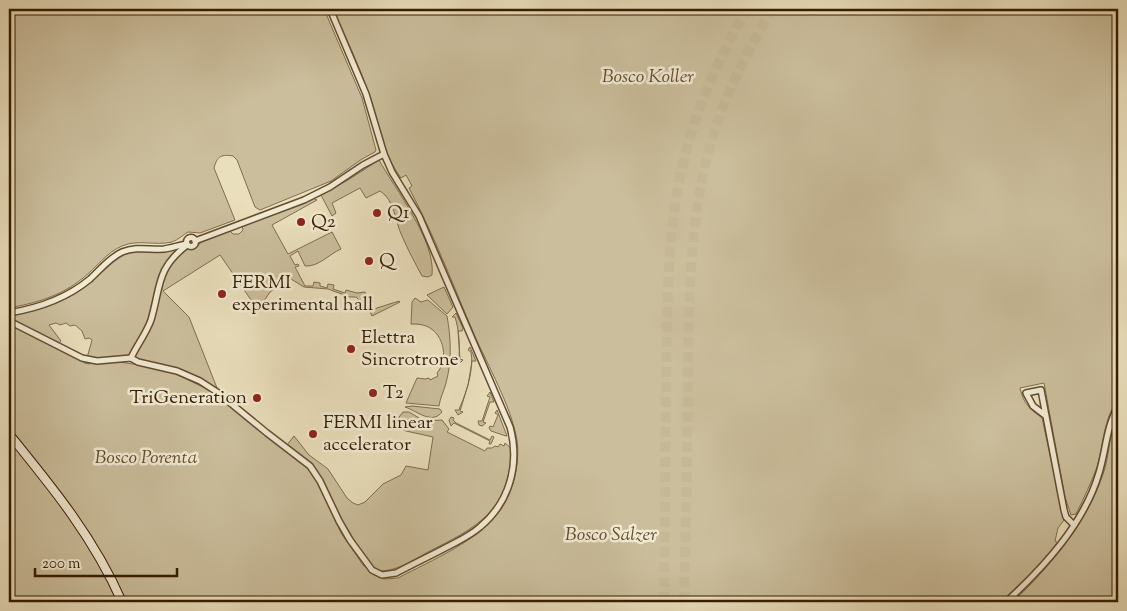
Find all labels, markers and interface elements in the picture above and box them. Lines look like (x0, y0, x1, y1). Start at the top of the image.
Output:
park label: Bosco Koller (602, 64, 694, 91)
place label: Q1 (387, 200, 410, 227)
marker: Q1 (371, 207, 383, 219)
place label: Q2 (311, 209, 336, 236)
marker: Q2 (295, 216, 307, 228)
place label: Q (379, 248, 397, 275)
marker: Q (363, 255, 375, 267)
place label: FERMI experimental hall (232, 270, 373, 319)
marker: FERMI experimental hall (216, 288, 228, 300)
place label: Elettra Sincrotrone (361, 325, 459, 374)
marker: Elettra Sincrotrone (345, 343, 357, 355)
place label: T2 (383, 380, 404, 407)
place label: TriGeneration (129, 385, 247, 412)
marker: T2 (367, 387, 379, 399)
marker: TriGeneration (251, 392, 263, 404)
place label: FERMI linear accelerator (323, 410, 433, 459)
marker: FERMI linear accelerator (307, 428, 319, 440)
park label: Bosco Porenta (95, 445, 197, 472)
park label: Bosco Salzer (565, 522, 657, 549)
scale bar (35, 546, 178, 578)
text: 200 m (42, 554, 81, 575)

